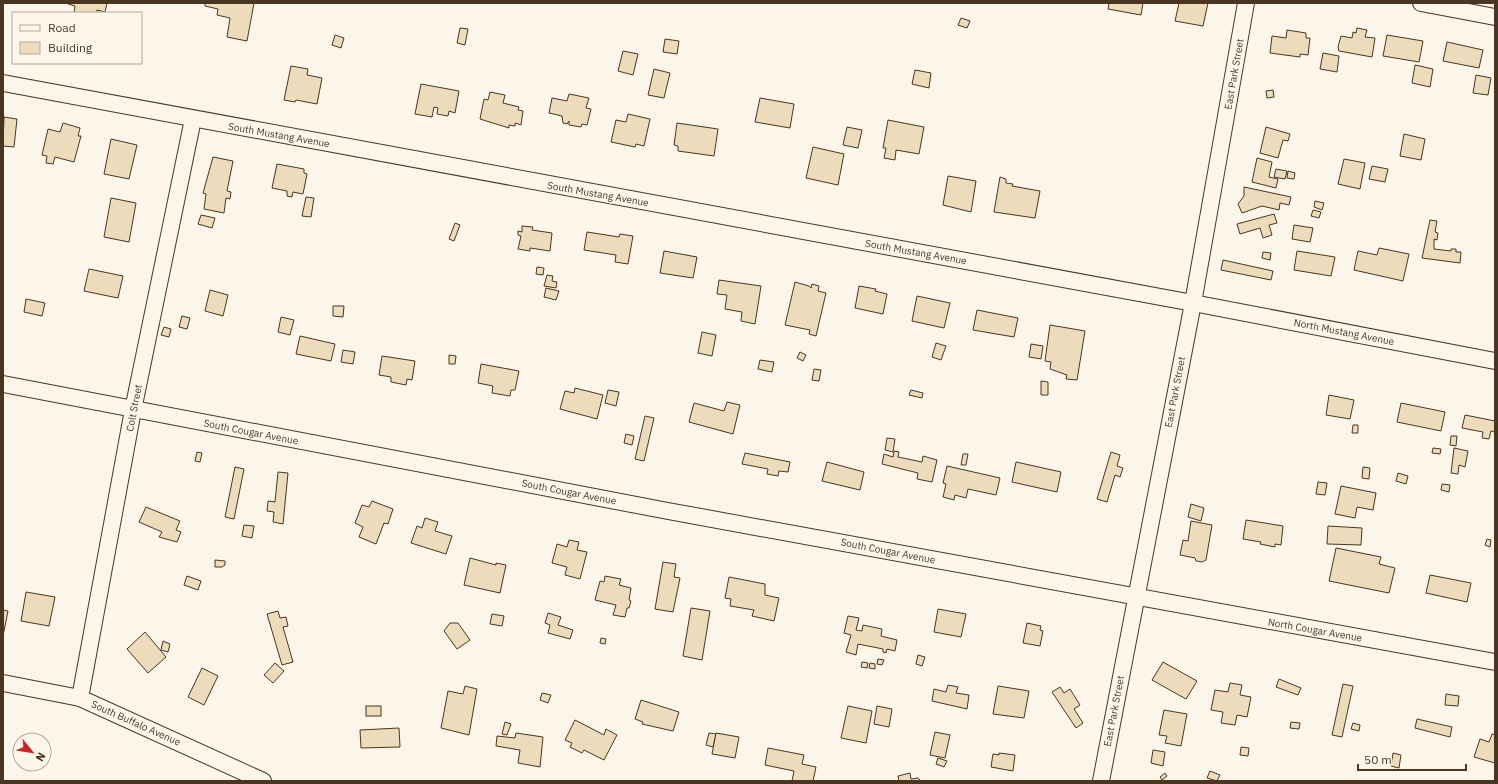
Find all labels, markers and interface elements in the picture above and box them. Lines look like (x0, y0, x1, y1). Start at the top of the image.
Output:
legend (12, 12, 142, 64)
text: Road (48, 20, 76, 35)
street label: East Park Street (1221, 37, 1247, 111)
text: Building (48, 40, 93, 55)
street label: South Mustang Avenue (227, 120, 331, 150)
street label: South Mustang Avenue (546, 179, 650, 209)
street label: South Mustang Avenue (864, 237, 968, 267)
street label: North Mustang Avenue (1293, 316, 1396, 348)
street label: East Park Street (1162, 355, 1188, 429)
street label: Colt Street (123, 383, 145, 433)
street label: South Cougar Avenue (203, 416, 300, 448)
street label: South Cougar Avenue (521, 476, 618, 508)
street label: South Cougar Avenue (840, 535, 937, 567)
street label: North Cougar Avenue (1267, 615, 1364, 645)
street label: East Park Street (1101, 674, 1127, 748)
street label: South Buffalo Avenue (89, 697, 183, 749)
north arrow (12, 732, 52, 772)
scale bar (1358, 746, 1466, 772)
text: N (33, 750, 49, 764)
text: 50 m (1364, 752, 1392, 767)

